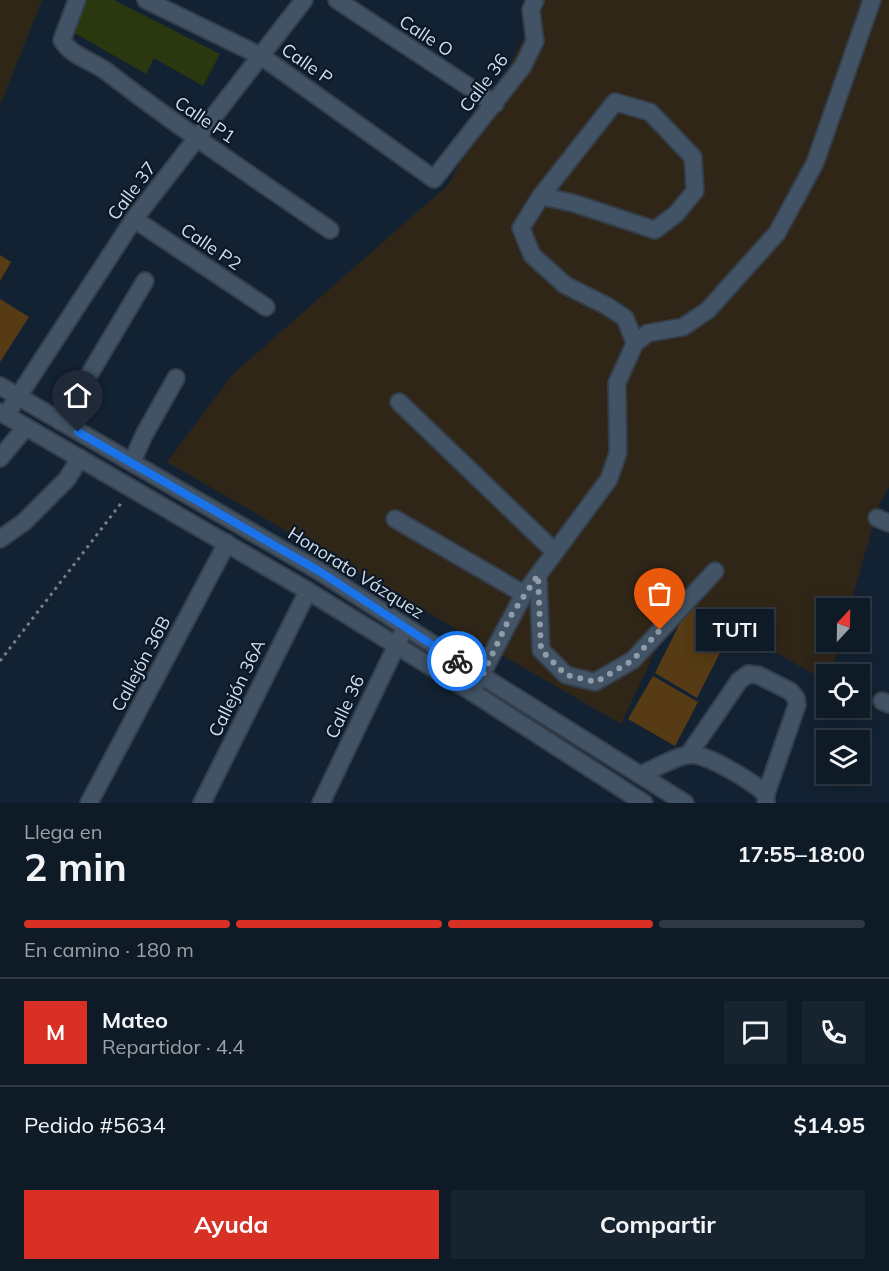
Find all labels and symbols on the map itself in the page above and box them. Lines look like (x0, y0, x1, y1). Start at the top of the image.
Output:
street label: Calle O (395, 10, 458, 62)
street label: Calle P (277, 38, 337, 90)
street label: Calle 36 (454, 49, 513, 117)
street label: Calle P1 (170, 91, 240, 148)
street label: Calle 37 (102, 157, 161, 225)
street label: Calle P2 (176, 218, 246, 275)
pin (52, 370, 103, 432)
street label: Honorato Vázquez (284, 521, 429, 624)
pin (634, 568, 685, 630)
north arrow (816, 598, 870, 652)
callout: TUTI (696, 609, 774, 651)
street label: Callejón 36B (106, 612, 175, 715)
courier (427, 631, 487, 691)
street label: Callejón 36A (203, 635, 270, 740)
street label: Calle 36 (320, 671, 369, 742)

